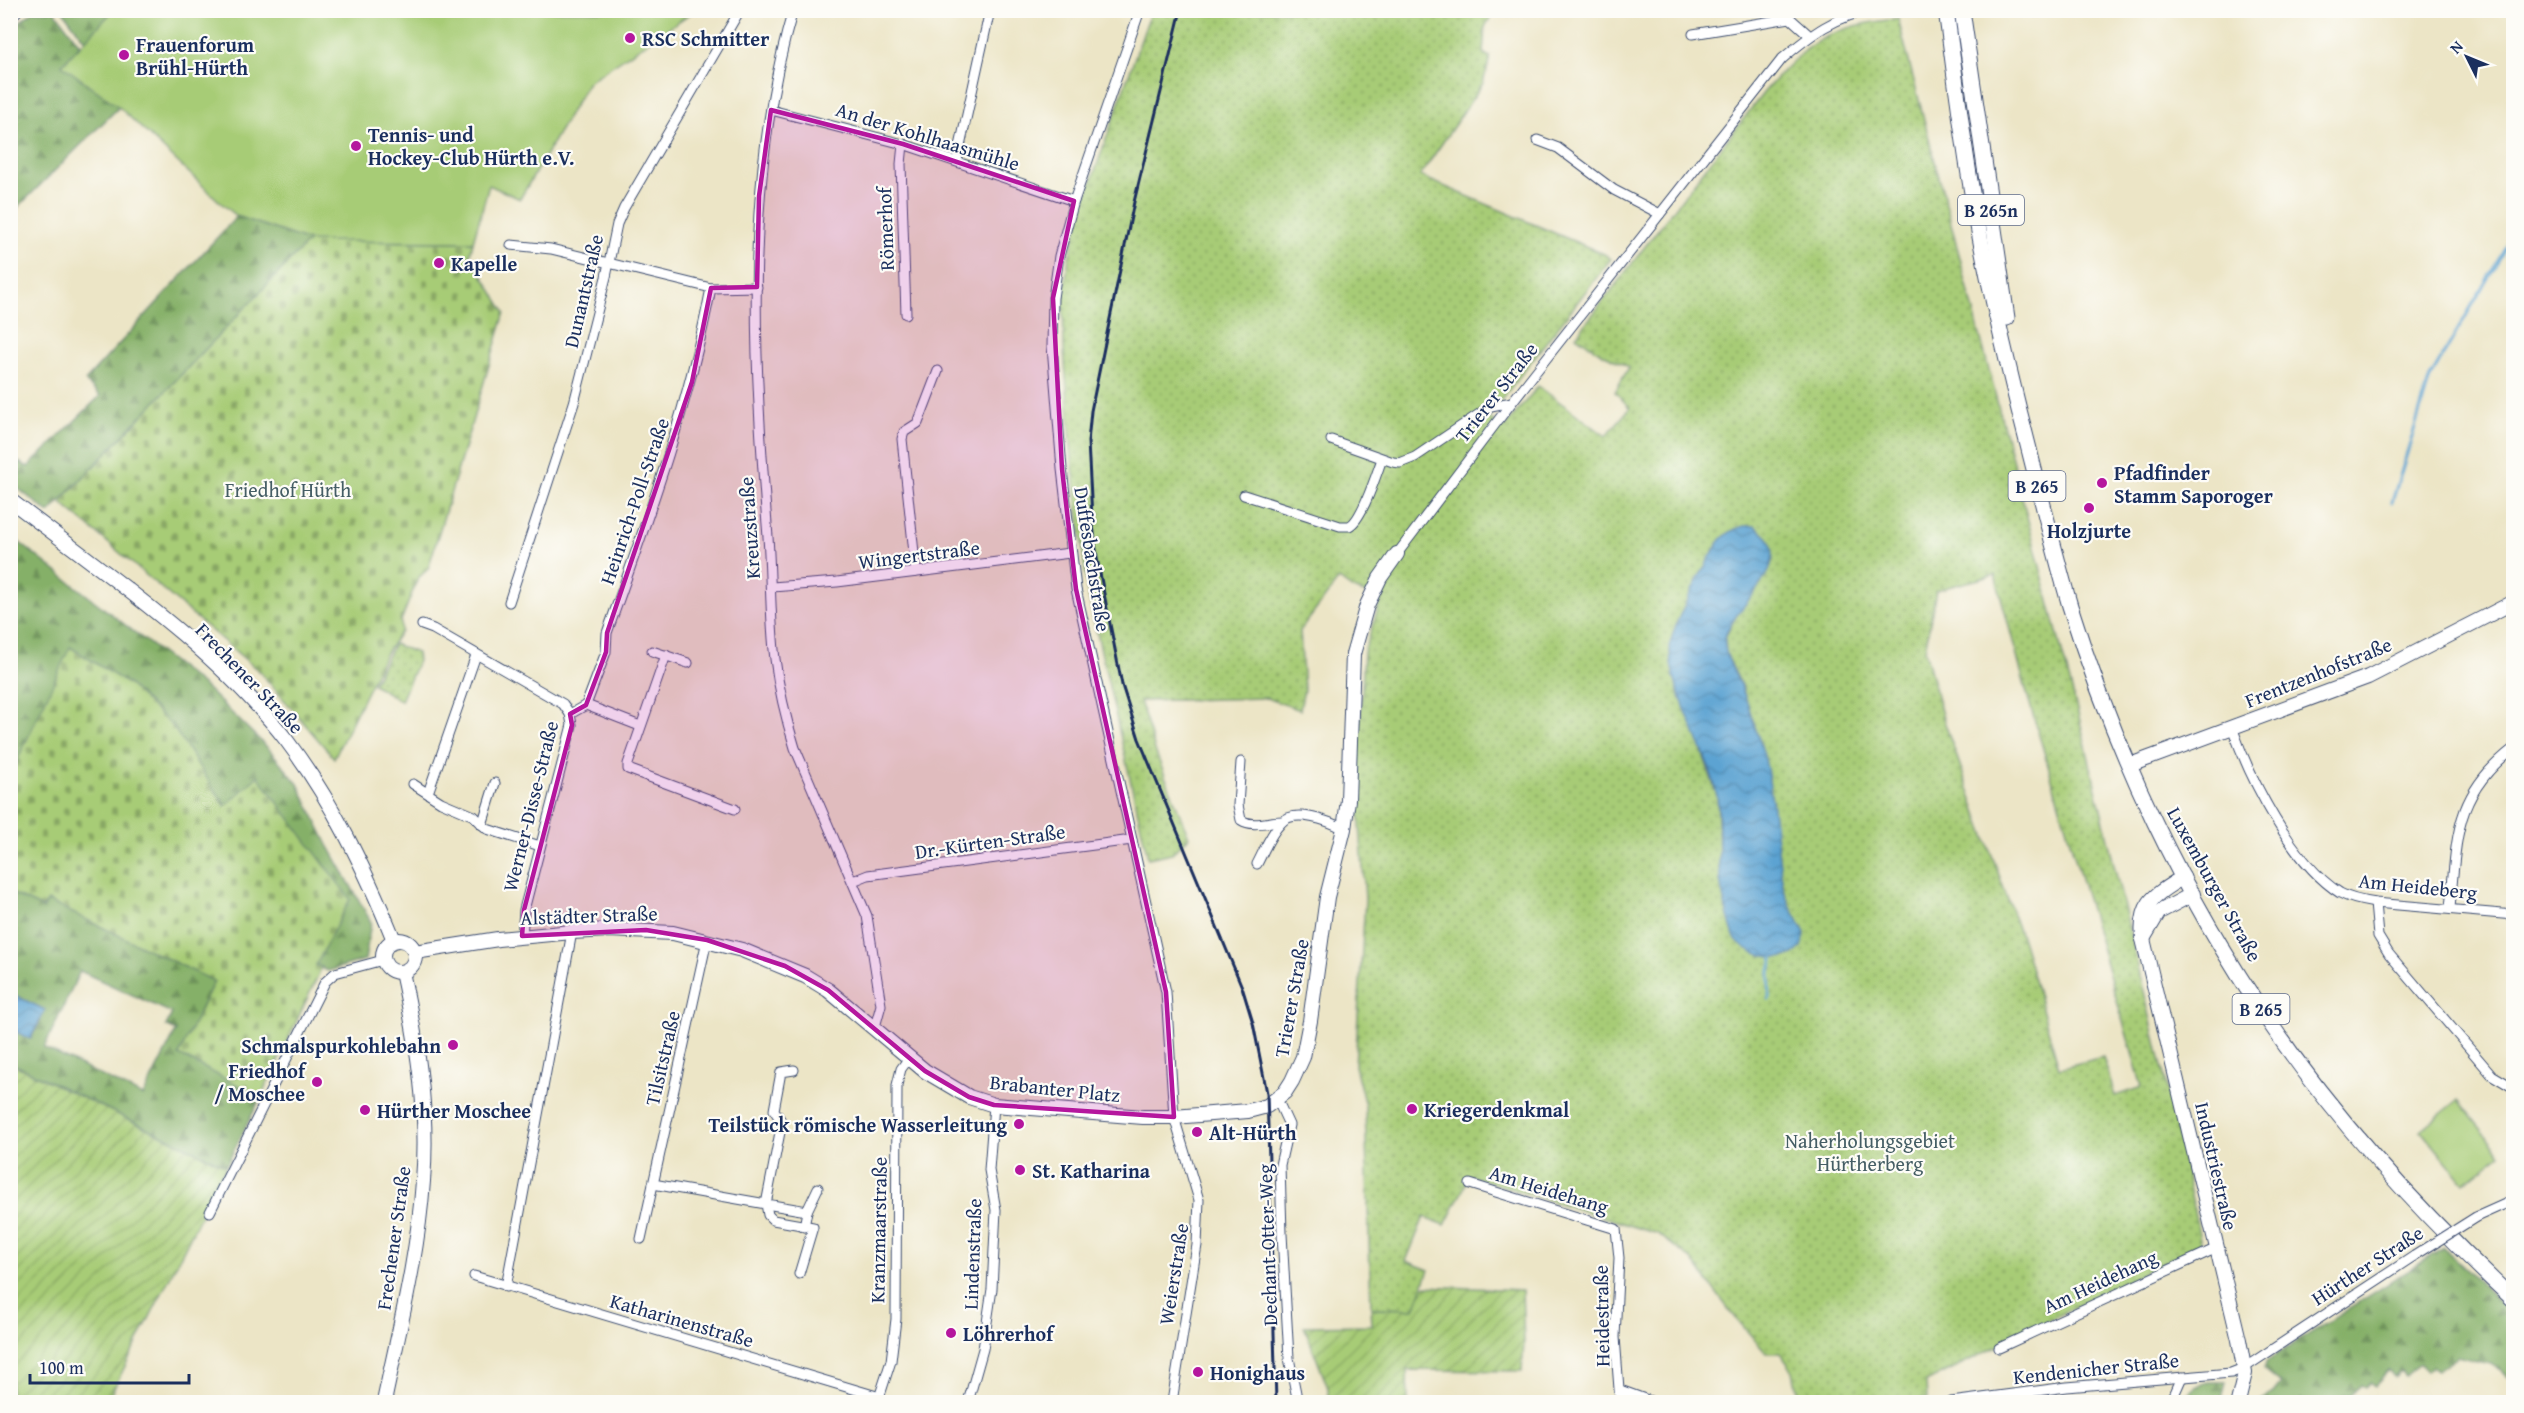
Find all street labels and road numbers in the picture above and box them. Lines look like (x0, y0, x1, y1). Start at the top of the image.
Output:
street label: An der Kohlhaasmühle (833, 94, 1023, 178)
street label: Römerhof (869, 184, 901, 271)
road number: B 265n (1958, 195, 2024, 225)
street label: Dunantstraße (556, 231, 610, 351)
street label: Trierer Straße (1448, 336, 1544, 448)
street label: Heinrich-Poll-Straße (592, 414, 676, 588)
road number: B 265 (2008, 471, 2066, 501)
street label: Kreuzstraße (731, 476, 767, 580)
street label: Duffesbachstraße (1067, 484, 1119, 634)
street label: Wingertstraße (857, 532, 981, 576)
street label: Frechener Straße (189, 616, 311, 740)
street label: Frentzenhofstraße (2240, 629, 2396, 715)
street label: Werner-Disse-Straße (495, 718, 565, 894)
street label: Luxemburger Straße (2160, 801, 2270, 967)
street label: Dr.-Kürten-Straße (913, 816, 1067, 866)
street label: Am Heideberg (2357, 865, 2479, 907)
street label: Alstädter Straße (520, 898, 658, 932)
street label: Trierer Straße (1266, 936, 1316, 1060)
road number: B 265 (2232, 994, 2290, 1024)
street label: Tilsitstraße (637, 1008, 687, 1108)
street label: Brabanter Platz (989, 1067, 1122, 1109)
street label: Industriestraße (2188, 1099, 2246, 1233)
street label: Kranzmaarstraße (862, 1157, 894, 1303)
street label: Am Heidehang (1486, 1157, 1612, 1221)
street label: Dechant-Otter-Weg (1250, 1163, 1284, 1327)
street label: Frechener Straße (369, 1164, 417, 1312)
street label: Lindenstraße (956, 1198, 988, 1310)
street label: Hürther Straße (2305, 1218, 2429, 1312)
street label: Weierstraße (1151, 1221, 1195, 1327)
street label: Am Heidehang (2038, 1242, 2162, 1320)
street label: Heidestraße (1586, 1265, 1616, 1367)
street label: Katharinenstraße (607, 1286, 757, 1354)
street label: Kendenicher Straße (2012, 1345, 2180, 1391)

